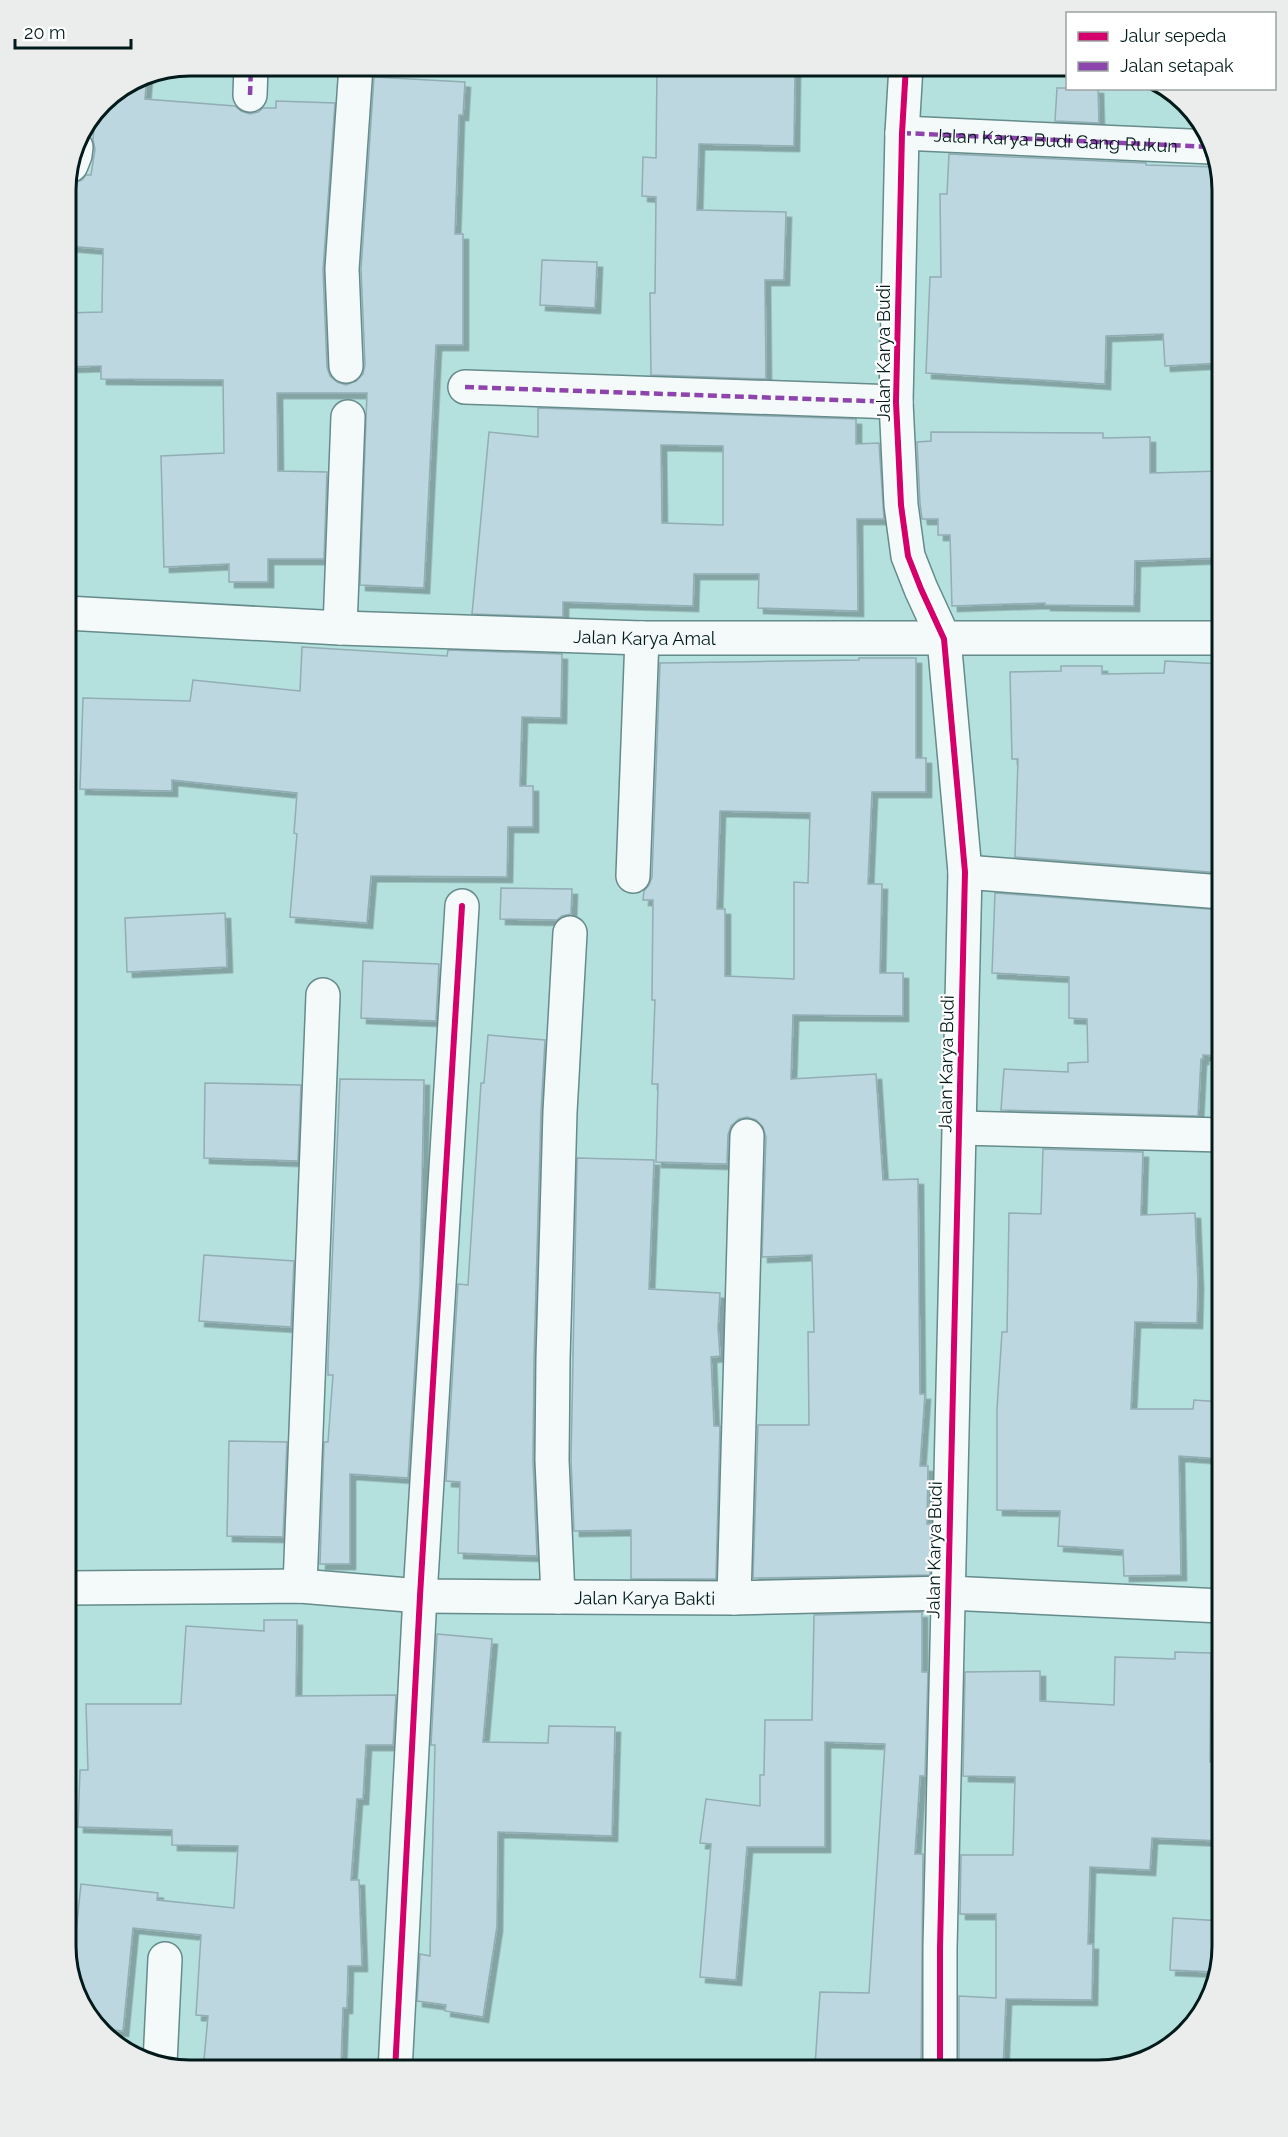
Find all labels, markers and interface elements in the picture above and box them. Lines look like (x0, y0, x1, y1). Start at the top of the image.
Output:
scale bar (15, 12, 130, 50)
legend (1066, 12, 1276, 90)
text: 20 m (24, 22, 66, 43)
text: Jalur sepeda (1120, 25, 1226, 46)
text: Jalan setapak (1120, 55, 1234, 76)
street label: Jalan Karya Budi Gang Rukun (933, 124, 1178, 156)
street label: Jalan Karya Budi (873, 284, 894, 422)
street label: Jalan Karya Amal (573, 625, 716, 649)
street label: Jalan Karya Budi (934, 995, 958, 1133)
street label: Jalan Karya Budi (922, 1481, 946, 1619)
street label: Jalan Karya Bakti (574, 1587, 715, 1608)

